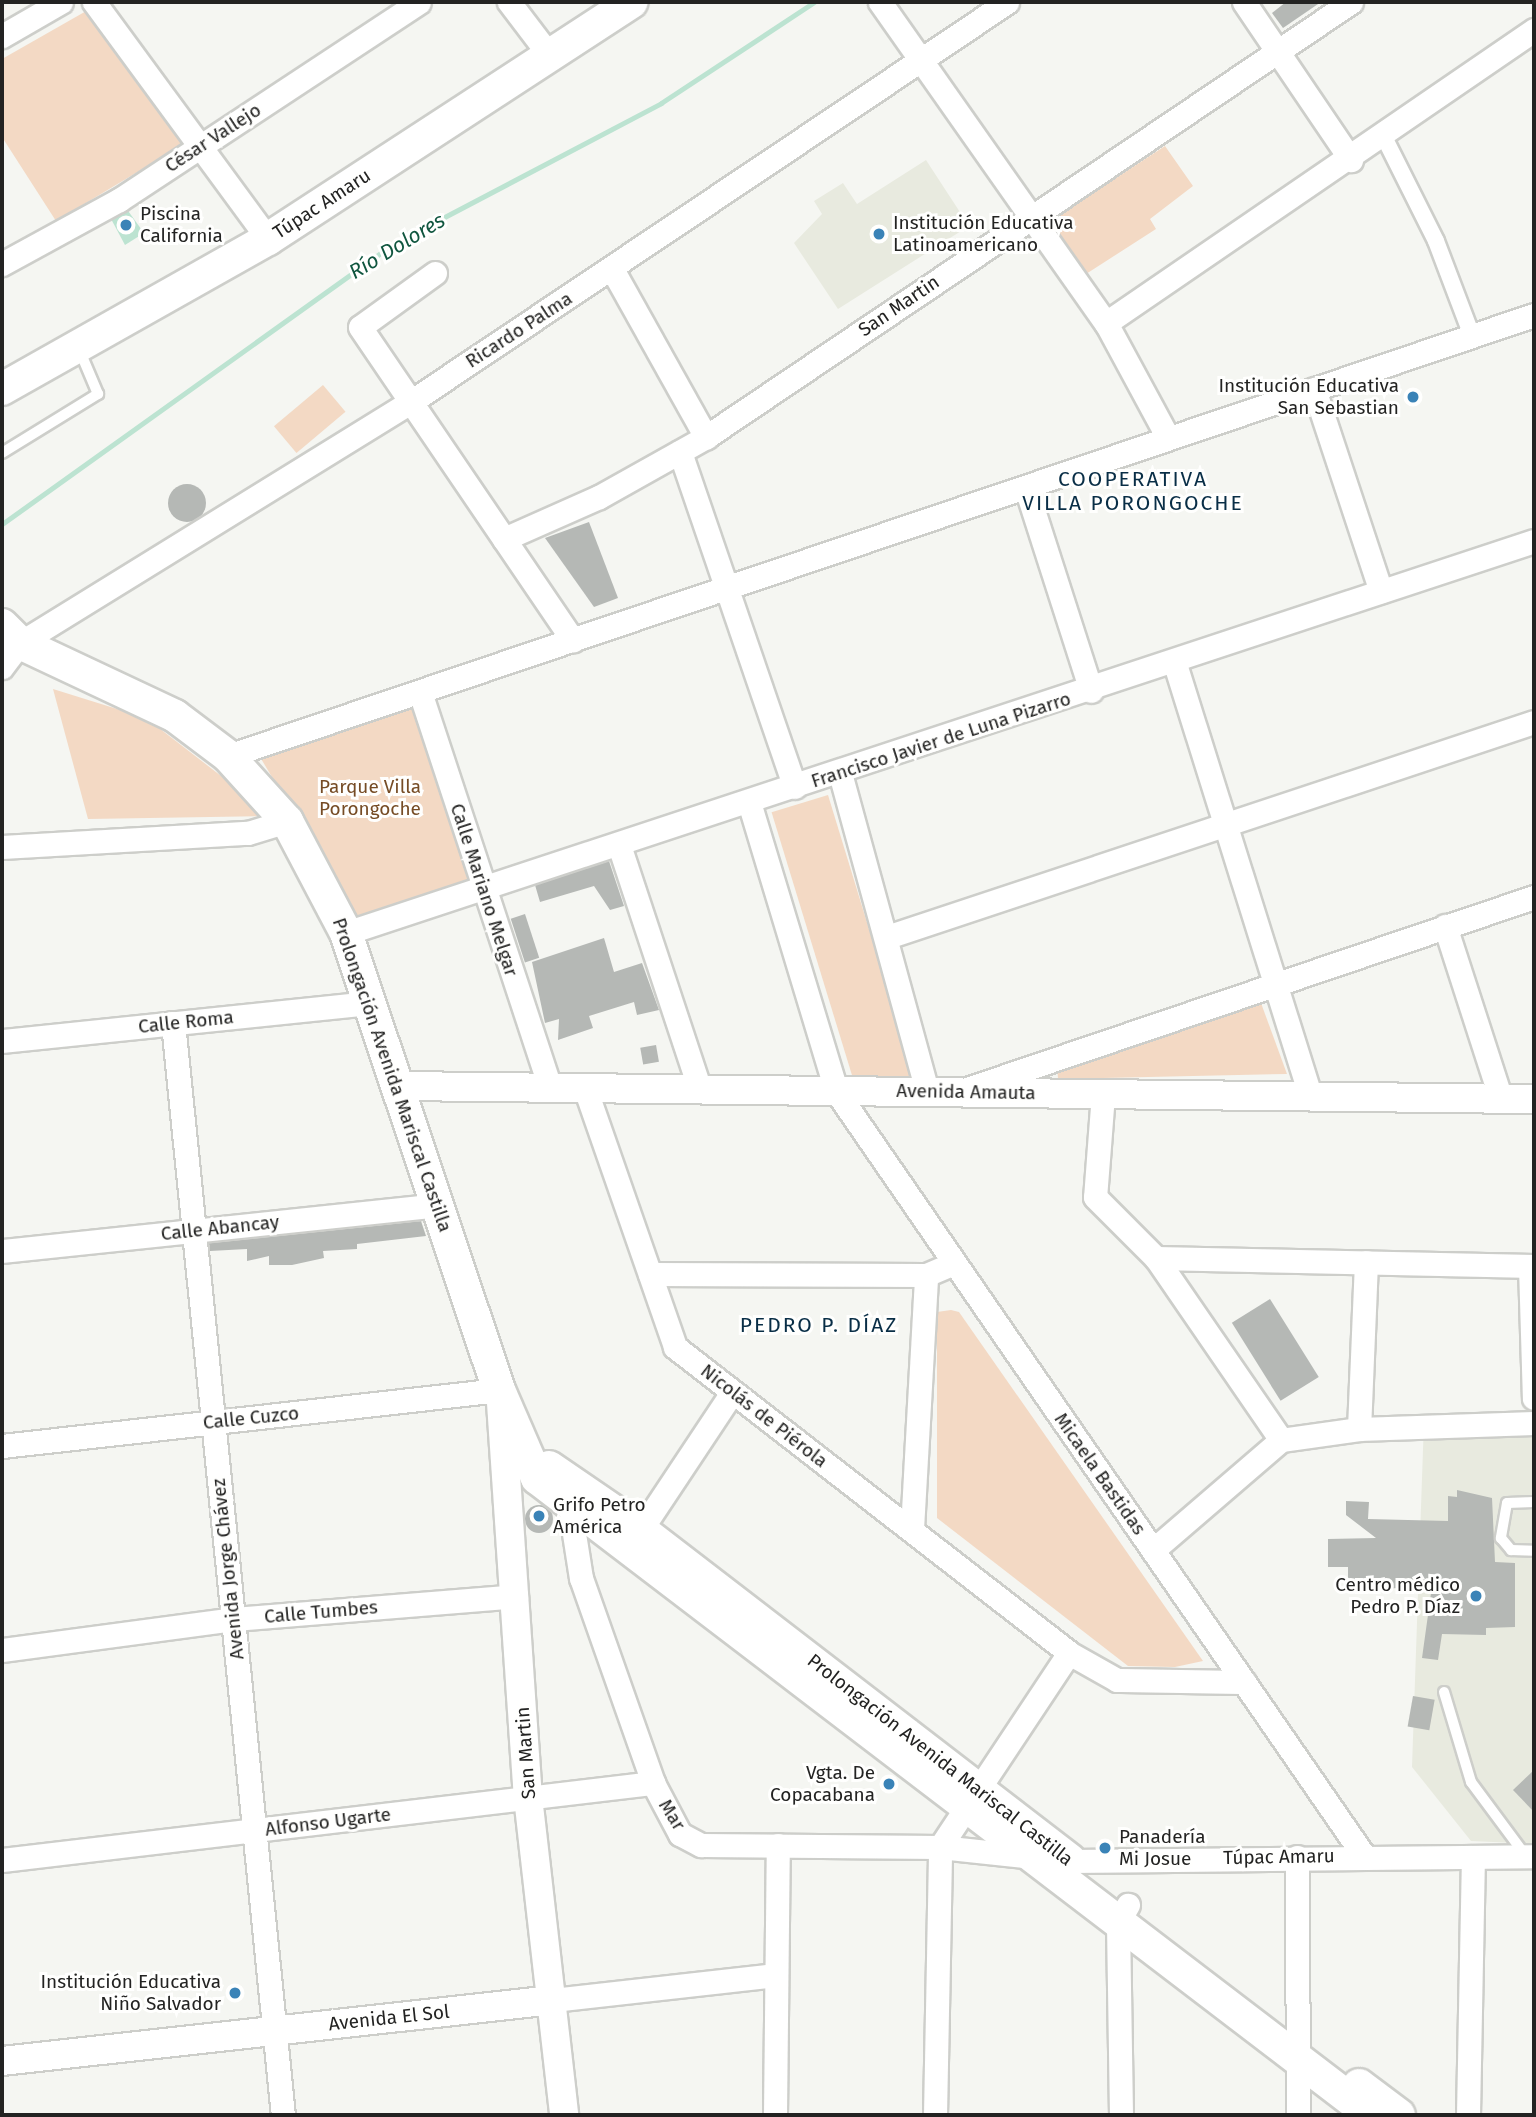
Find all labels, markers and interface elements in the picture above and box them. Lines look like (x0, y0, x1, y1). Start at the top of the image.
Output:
street label: César Vallejo (161, 99, 265, 177)
street label: Túpac Amaru (269, 164, 375, 244)
place label: Piscina California (140, 203, 223, 247)
water label: Río Dolores (344, 208, 450, 284)
place label: Institución Educativa Latinoamericano (893, 212, 1073, 256)
marker: Piscina California (118, 217, 134, 233)
marker: Institución Educativa Latinoamericano (871, 226, 887, 242)
street label: San Martin (854, 271, 944, 341)
street label: Ricardo Palma (461, 287, 577, 373)
place label: Institución Educativa San Sebastian (1219, 375, 1399, 419)
marker: Institución Educativa San Sebastian (1405, 389, 1421, 405)
district label: COOPERATIVA VILLA PORONGOCHE (1024, 466, 1242, 516)
street label: Francisco Javier de Luna Pizarro (808, 687, 1074, 793)
park label: Parque Villa Porongoche (319, 776, 421, 820)
street label: Calle Mariano Melgar (445, 801, 523, 979)
street label: Prolongación Avenida Mariscal Castilla (327, 915, 457, 1235)
street label: Calle Roma (137, 1006, 235, 1038)
street label: Avenida Amauta (896, 1079, 1036, 1105)
street label: Calle Abancay (160, 1210, 280, 1246)
district label: PEDRO P. DÍAZ (741, 1312, 897, 1338)
street label: Nicolás de Piérola (696, 1359, 832, 1473)
street label: Calle Cuzco (202, 1402, 300, 1434)
street label: Micaela Bastidas (1049, 1409, 1151, 1539)
street label: Avenida Jorge Chávez (207, 1477, 249, 1661)
place label: Grifo Petro América (553, 1494, 646, 1538)
marker: Grifo Petro América (531, 1508, 547, 1524)
place label: Centro médico Pedro P. Díaz (1335, 1574, 1460, 1618)
marker: Centro médico Pedro P. Díaz (1466, 1586, 1486, 1606)
street label: Calle Tumbes (263, 1596, 379, 1628)
street label: Prolongación Avenida Mariscal Castilla (803, 1649, 1077, 1871)
street label: San Martin (511, 1706, 541, 1800)
place label: Vgta. De Copacabana (770, 1762, 875, 1806)
marker: Vgta. De Copacabana (881, 1776, 897, 1792)
street label: Mar (654, 1795, 690, 1835)
street label: Alfonso Ugarte (264, 1803, 392, 1841)
place label: Panadería Mi Josue (1119, 1826, 1206, 1870)
marker: Panadería Mi Josue (1097, 1840, 1113, 1856)
street label: Túpac Amaru (1223, 1845, 1335, 1869)
place label: Institución Educativa Niño Salvador (41, 1971, 221, 2015)
marker: Institución Educativa Niño Salvador (227, 1985, 243, 2001)
street label: Avenida El Sol (327, 2000, 451, 2036)

